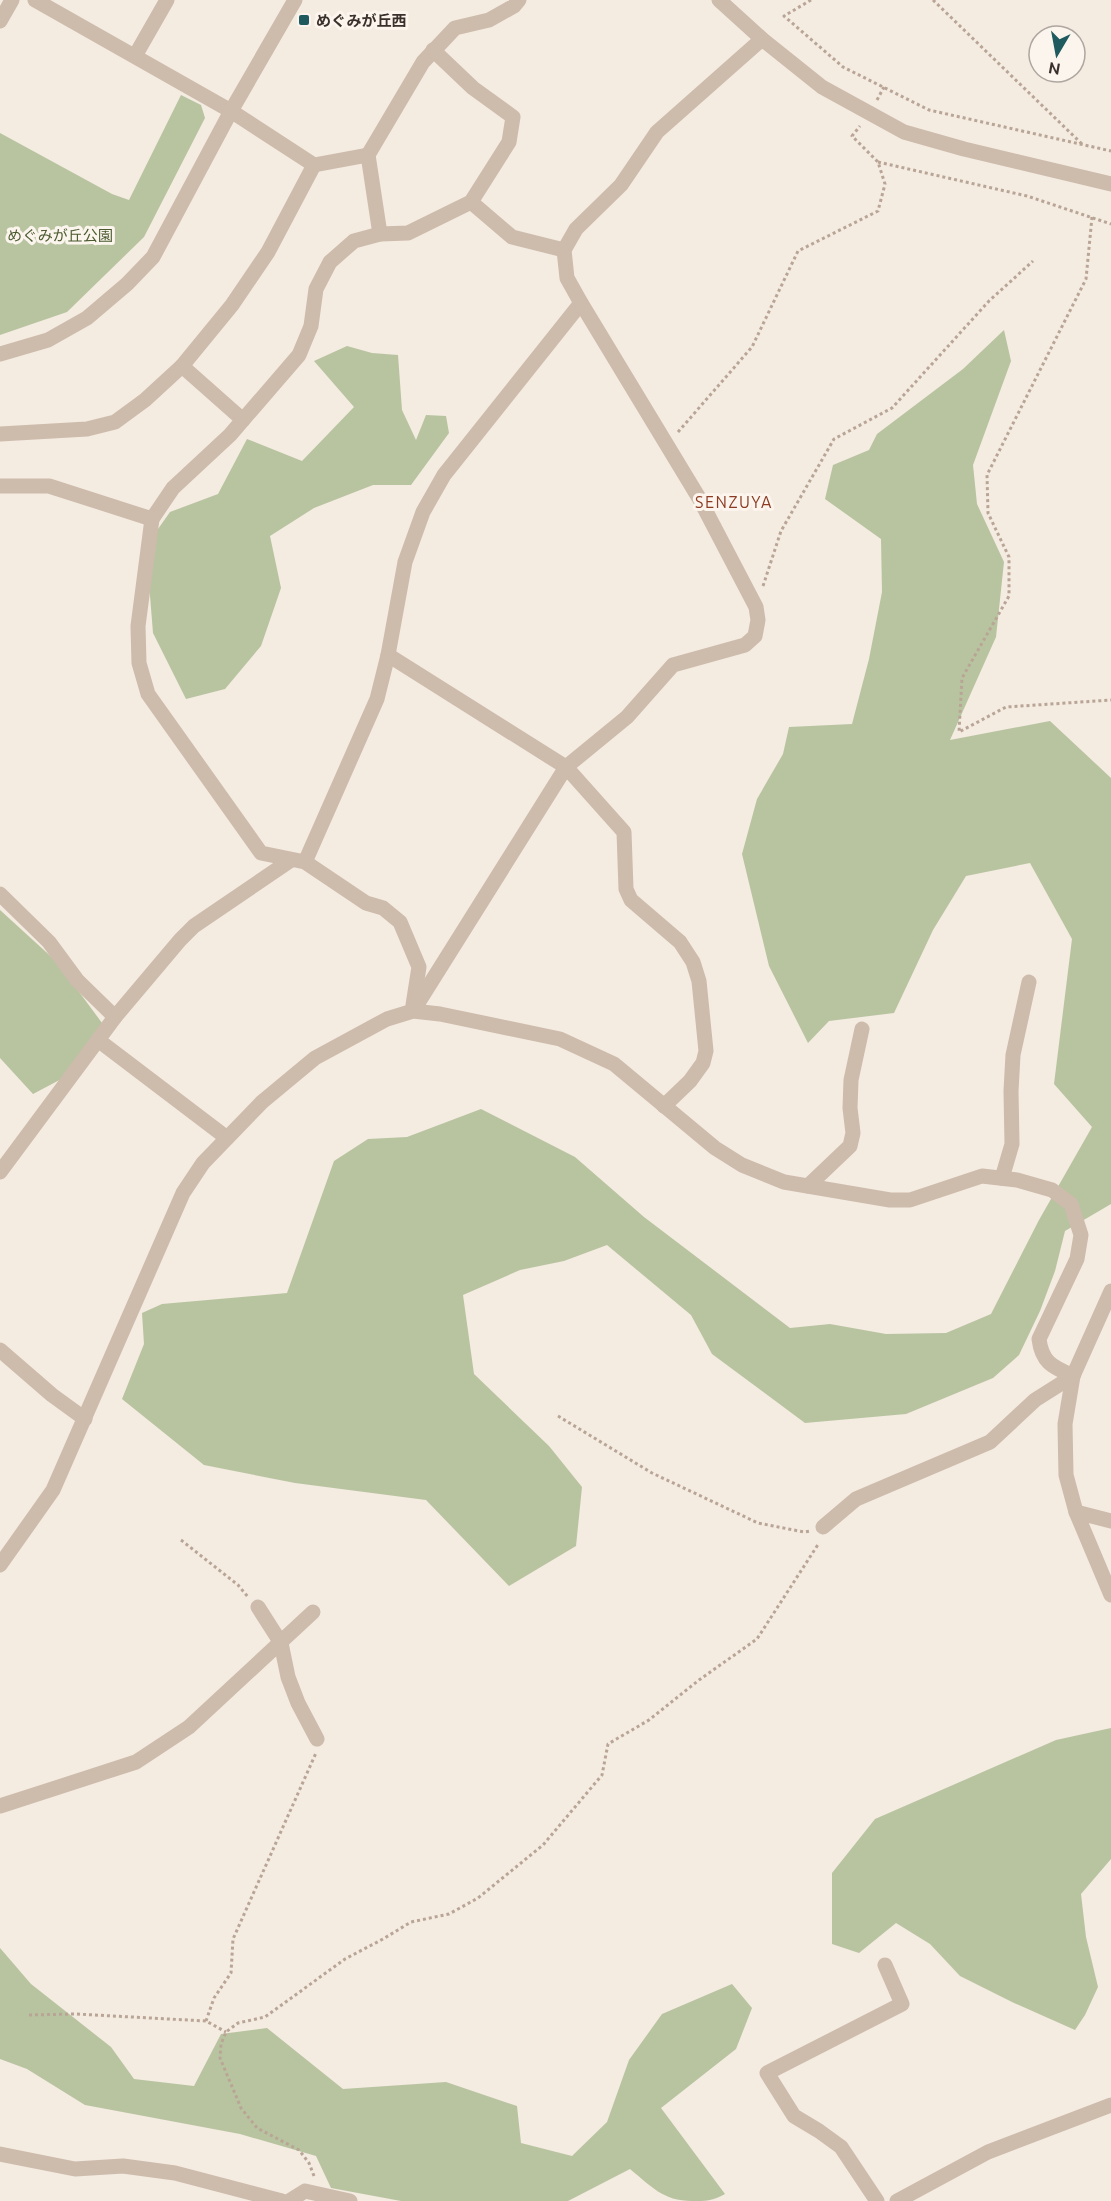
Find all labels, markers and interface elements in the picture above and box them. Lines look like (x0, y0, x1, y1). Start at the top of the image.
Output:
place label: めぐみが丘西 (316, 12, 406, 29)
marker: めぐみが丘西 (297, 13, 311, 27)
north arrow (1027, 24, 1087, 84)
text: N (1047, 59, 1062, 79)
park label: めぐみが丘公園 (7, 227, 113, 244)
district label: SENZUYA (695, 493, 773, 511)

